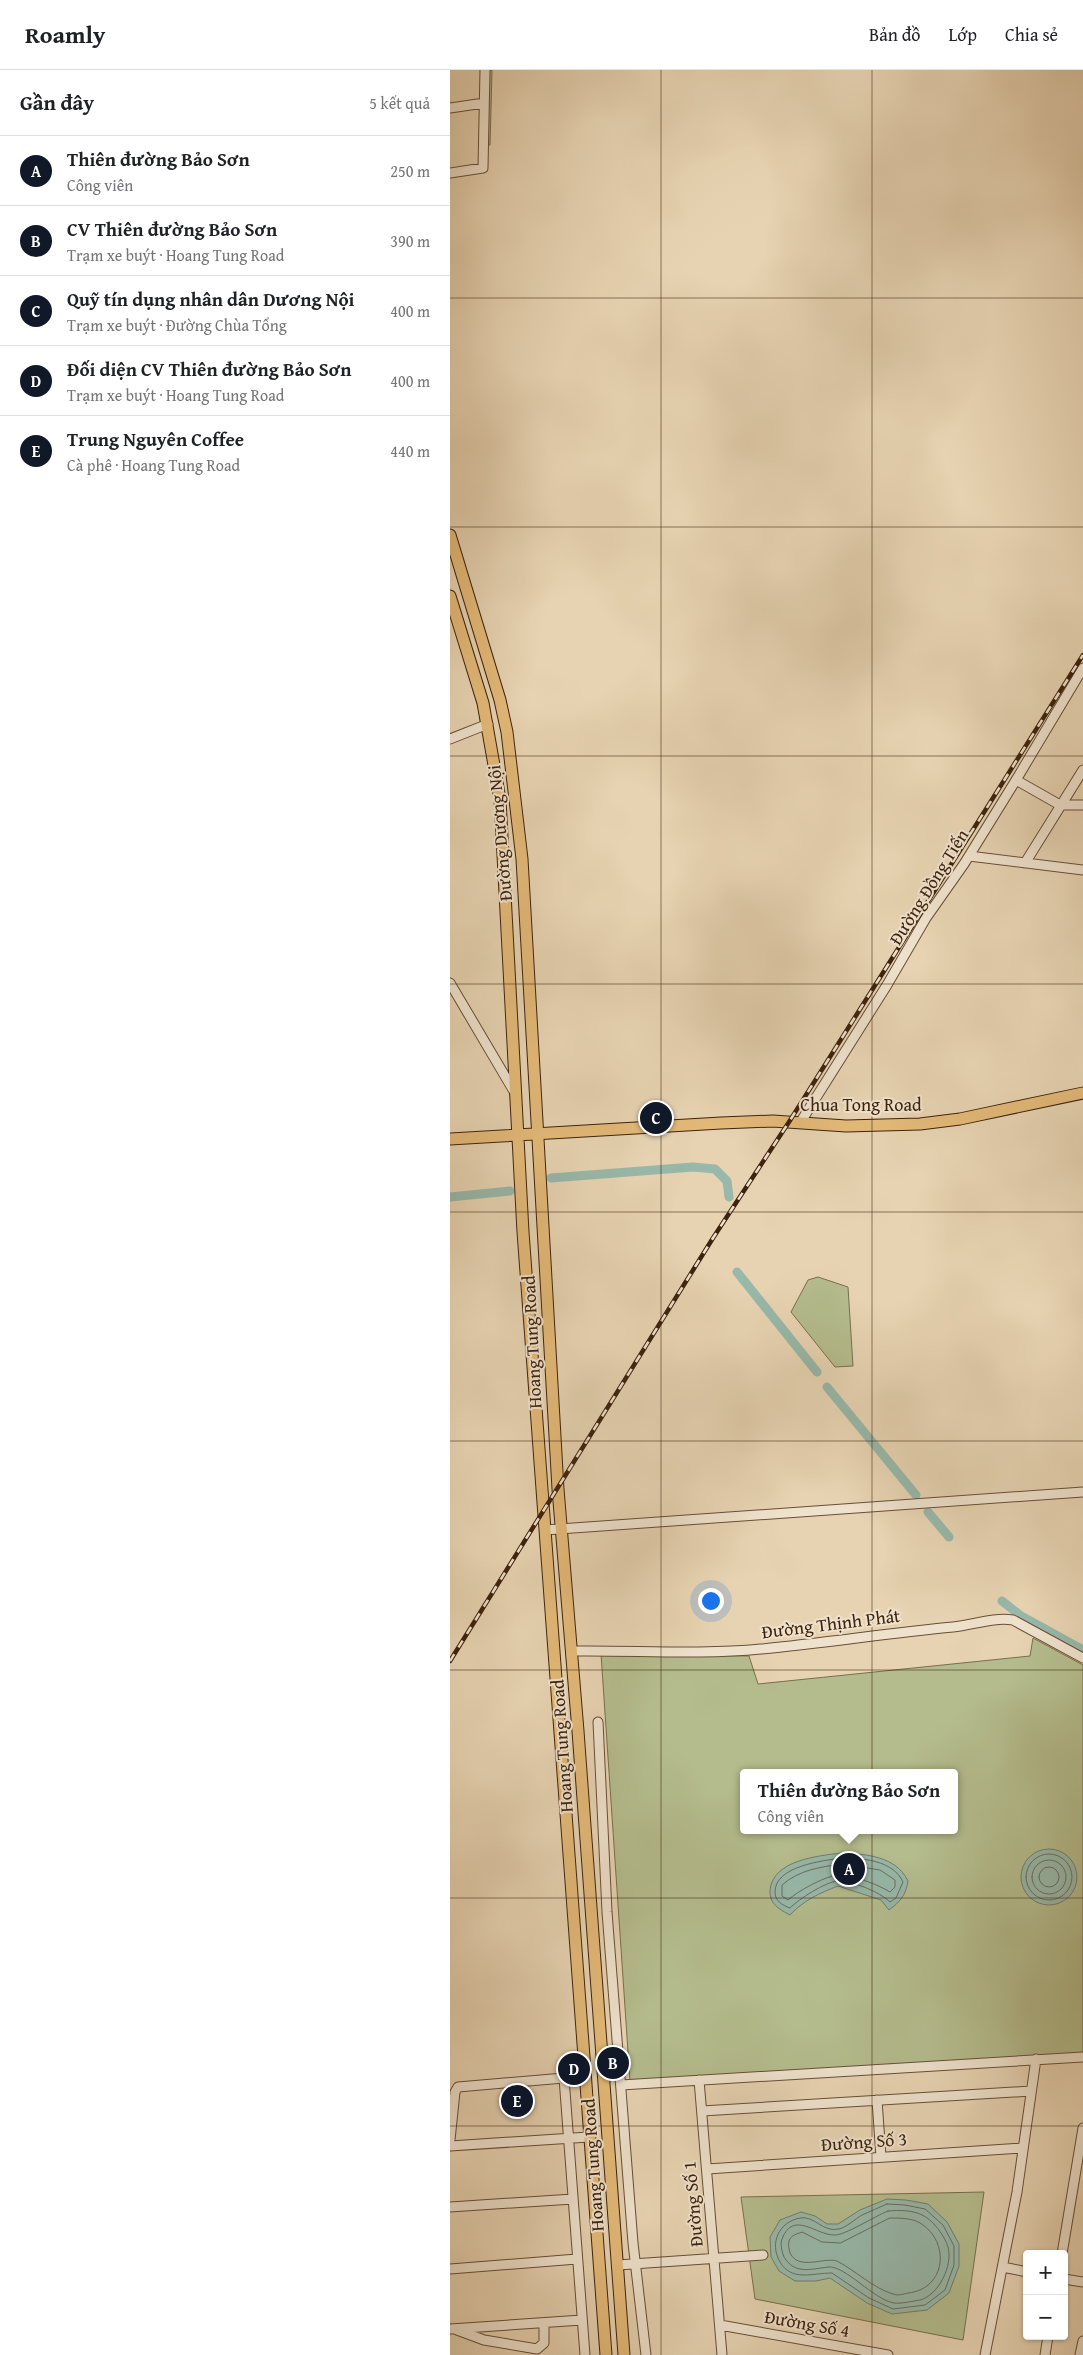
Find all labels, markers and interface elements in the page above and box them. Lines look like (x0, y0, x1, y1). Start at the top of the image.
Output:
text: Roamly (25, 17, 105, 52)
text: Bản đồ (869, 21, 921, 48)
text: Lớp (949, 21, 977, 48)
text: Chia sẻ (1005, 21, 1058, 48)
text: Gần đây (20, 87, 94, 118)
text: 5 kết quả (369, 91, 430, 115)
text: Thiên đường Bảo Sơn (67, 145, 250, 173)
text: A (31, 159, 41, 183)
text: 250 m (390, 159, 430, 183)
text: Công viên (67, 173, 133, 197)
text: CV Thiên đường Bảo Sơn (67, 215, 277, 243)
text: B (31, 229, 41, 253)
text: 390 m (390, 229, 430, 253)
text: Trạm xe buýt · Hoang Tung Road (67, 243, 284, 267)
text: Quỹ tín dụng nhân dân Dương Nội (67, 285, 354, 313)
text: C (31, 299, 41, 323)
text: 400 m (390, 299, 430, 323)
text: Trạm xe buýt · Đường Chùa Tổng (67, 313, 287, 337)
text: Đối diện CV Thiên đường Bảo Sơn (67, 355, 351, 383)
text: D (31, 369, 41, 393)
text: 400 m (390, 369, 430, 393)
text: Trạm xe buýt · Hoang Tung Road (67, 383, 284, 407)
text: Trung Nguyên Coffee (67, 425, 244, 453)
text: E (32, 439, 40, 463)
text: 440 m (390, 439, 430, 463)
text: Cà phê · Hoang Tung Road (67, 453, 240, 477)
street label: Đường Dương Nội (480, 764, 519, 902)
street label: Đường Đồng Tiến (882, 824, 975, 950)
street label: Chua Tong Road (800, 1091, 922, 1118)
pin: C (640, 1099, 672, 1137)
street label: Hoang Tung Road (515, 1274, 548, 1409)
your location (698, 1588, 724, 1614)
street label: Đường Thịnh Phát (760, 1602, 902, 1645)
street label: Hoang Tung Road (543, 1678, 580, 1813)
popup (740, 1769, 958, 1834)
text: Thiên đường Bảo Sơn (758, 1776, 940, 1804)
text: Công viên (758, 1804, 824, 1828)
pin: A (833, 1850, 865, 1888)
pin: B (597, 2044, 629, 2082)
pin: D (558, 2050, 590, 2088)
pin: E (501, 2082, 533, 2120)
street label: Hoang Tung Road (574, 2097, 611, 2232)
street label: Đường Số 3 (820, 2125, 908, 2158)
street label: Đường Số 1 (675, 2160, 710, 2248)
map controls (1023, 2250, 1068, 2340)
button: + (1023, 2250, 1068, 2295)
button: − (1023, 2295, 1068, 2340)
street label: Đường Số 4 (762, 2303, 852, 2344)

